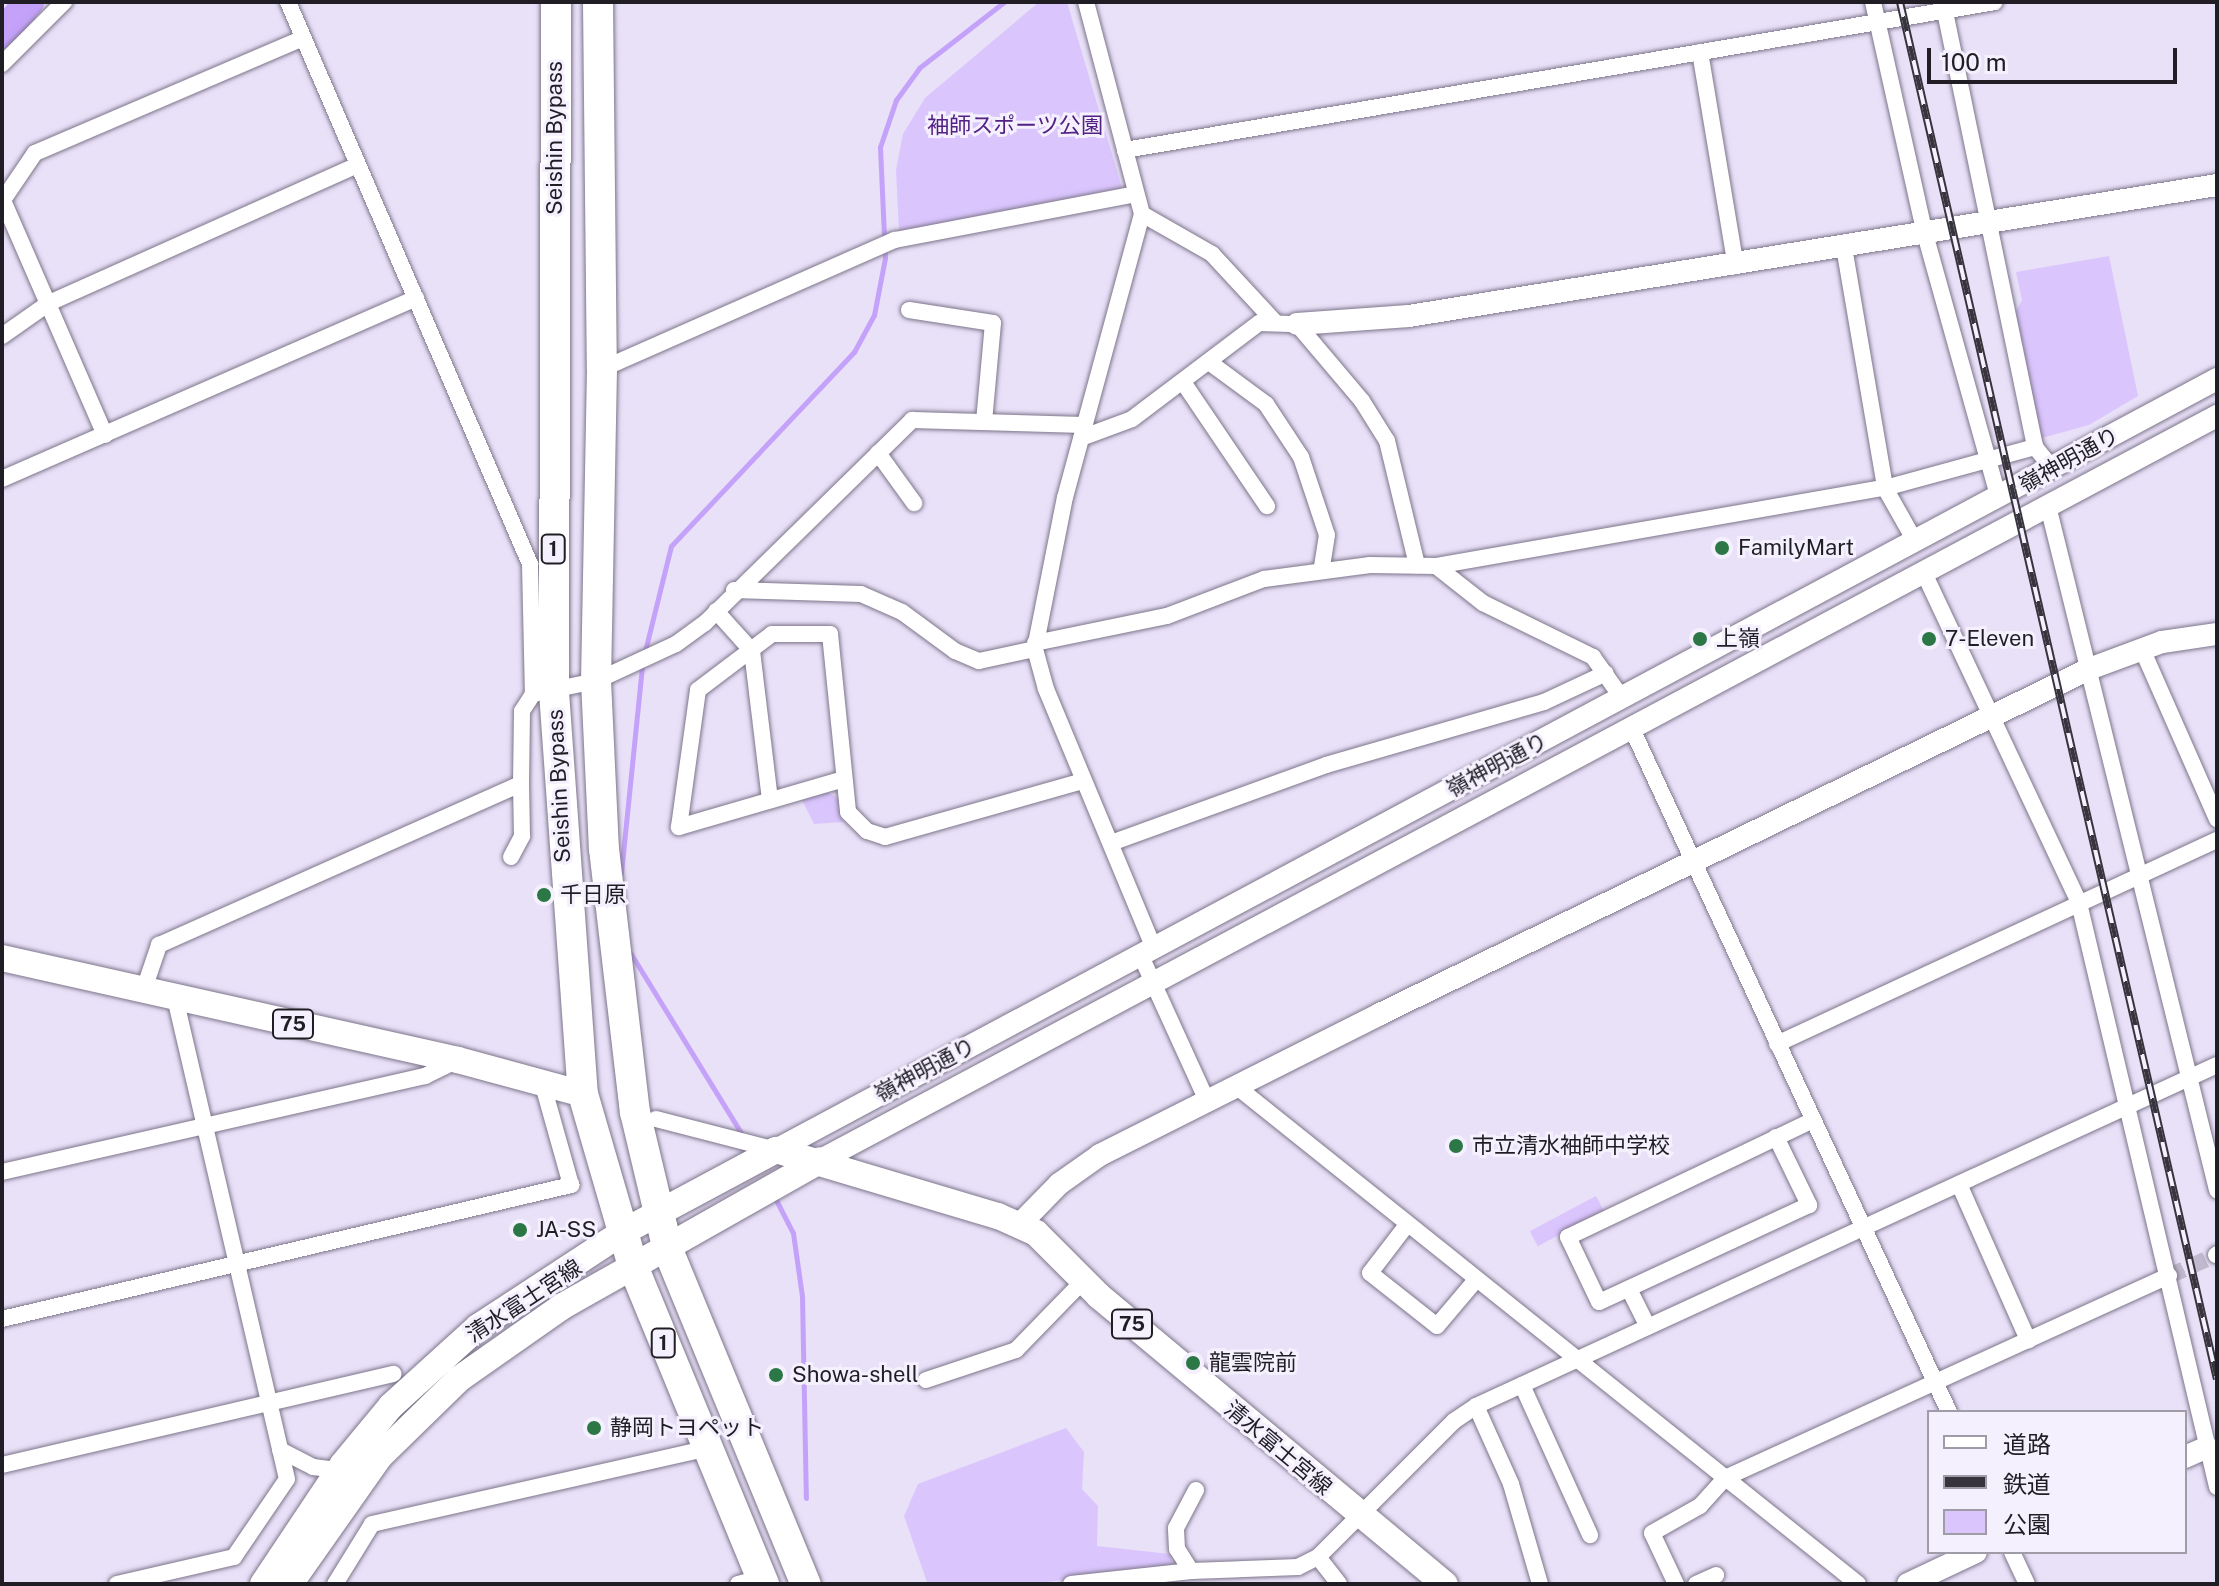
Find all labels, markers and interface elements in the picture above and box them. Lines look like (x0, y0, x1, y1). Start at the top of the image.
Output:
scale bar (1931, 32, 2181, 82)
text: 100 m (1941, 48, 2007, 76)
street label: Seishin Bypass (542, 61, 568, 215)
park label: 袖師スポーツ公園 (927, 113, 1103, 139)
street label: 嶺神明通り (2014, 422, 2124, 498)
road number: 1 (539, 533, 567, 565)
place label: FamilyMart (1738, 535, 1854, 561)
marker: FamilyMart (1713, 539, 1731, 557)
place label: 上嶺 (1716, 626, 1760, 652)
place label: 7-Eleven (1945, 626, 2034, 652)
marker: 上嶺 (1691, 630, 1709, 648)
marker: 7-Eleven (1920, 630, 1938, 648)
street label: Seishin Bypass (542, 709, 576, 863)
street label: 嶺神明通り (1442, 728, 1552, 802)
place label: 千日原 (560, 882, 626, 908)
marker: 千日原 (535, 886, 553, 904)
road number: 75 (271, 1008, 315, 1040)
street label: 嶺神明通り (870, 1033, 980, 1107)
place label: 市立清水袖師中学校 (1472, 1133, 1670, 1159)
marker: 市立清水袖師中学校 (1447, 1137, 1465, 1155)
place label: JA-SS (536, 1217, 596, 1243)
marker: JA-SS (511, 1221, 529, 1239)
street label: 清水富士宮線 (461, 1254, 587, 1348)
road number: 75 (1110, 1308, 1154, 1340)
road number: 1 (649, 1327, 677, 1359)
place label: 龍雲院前 (1209, 1350, 1297, 1376)
marker: 龍雲院前 (1184, 1354, 1202, 1372)
place label: Showa-shell (792, 1362, 918, 1388)
marker: Showa-shell (767, 1366, 785, 1384)
street label: 清水富士宮線 (1219, 1395, 1337, 1501)
legend (1927, 1410, 2187, 1554)
place label: 静岡トヨペット (610, 1415, 764, 1441)
marker: 静岡トヨペット (585, 1419, 603, 1437)
text: 道路 (2003, 1430, 2051, 1458)
text: 鉄道 (2003, 1470, 2051, 1498)
text: 公園 (2003, 1510, 2051, 1538)

